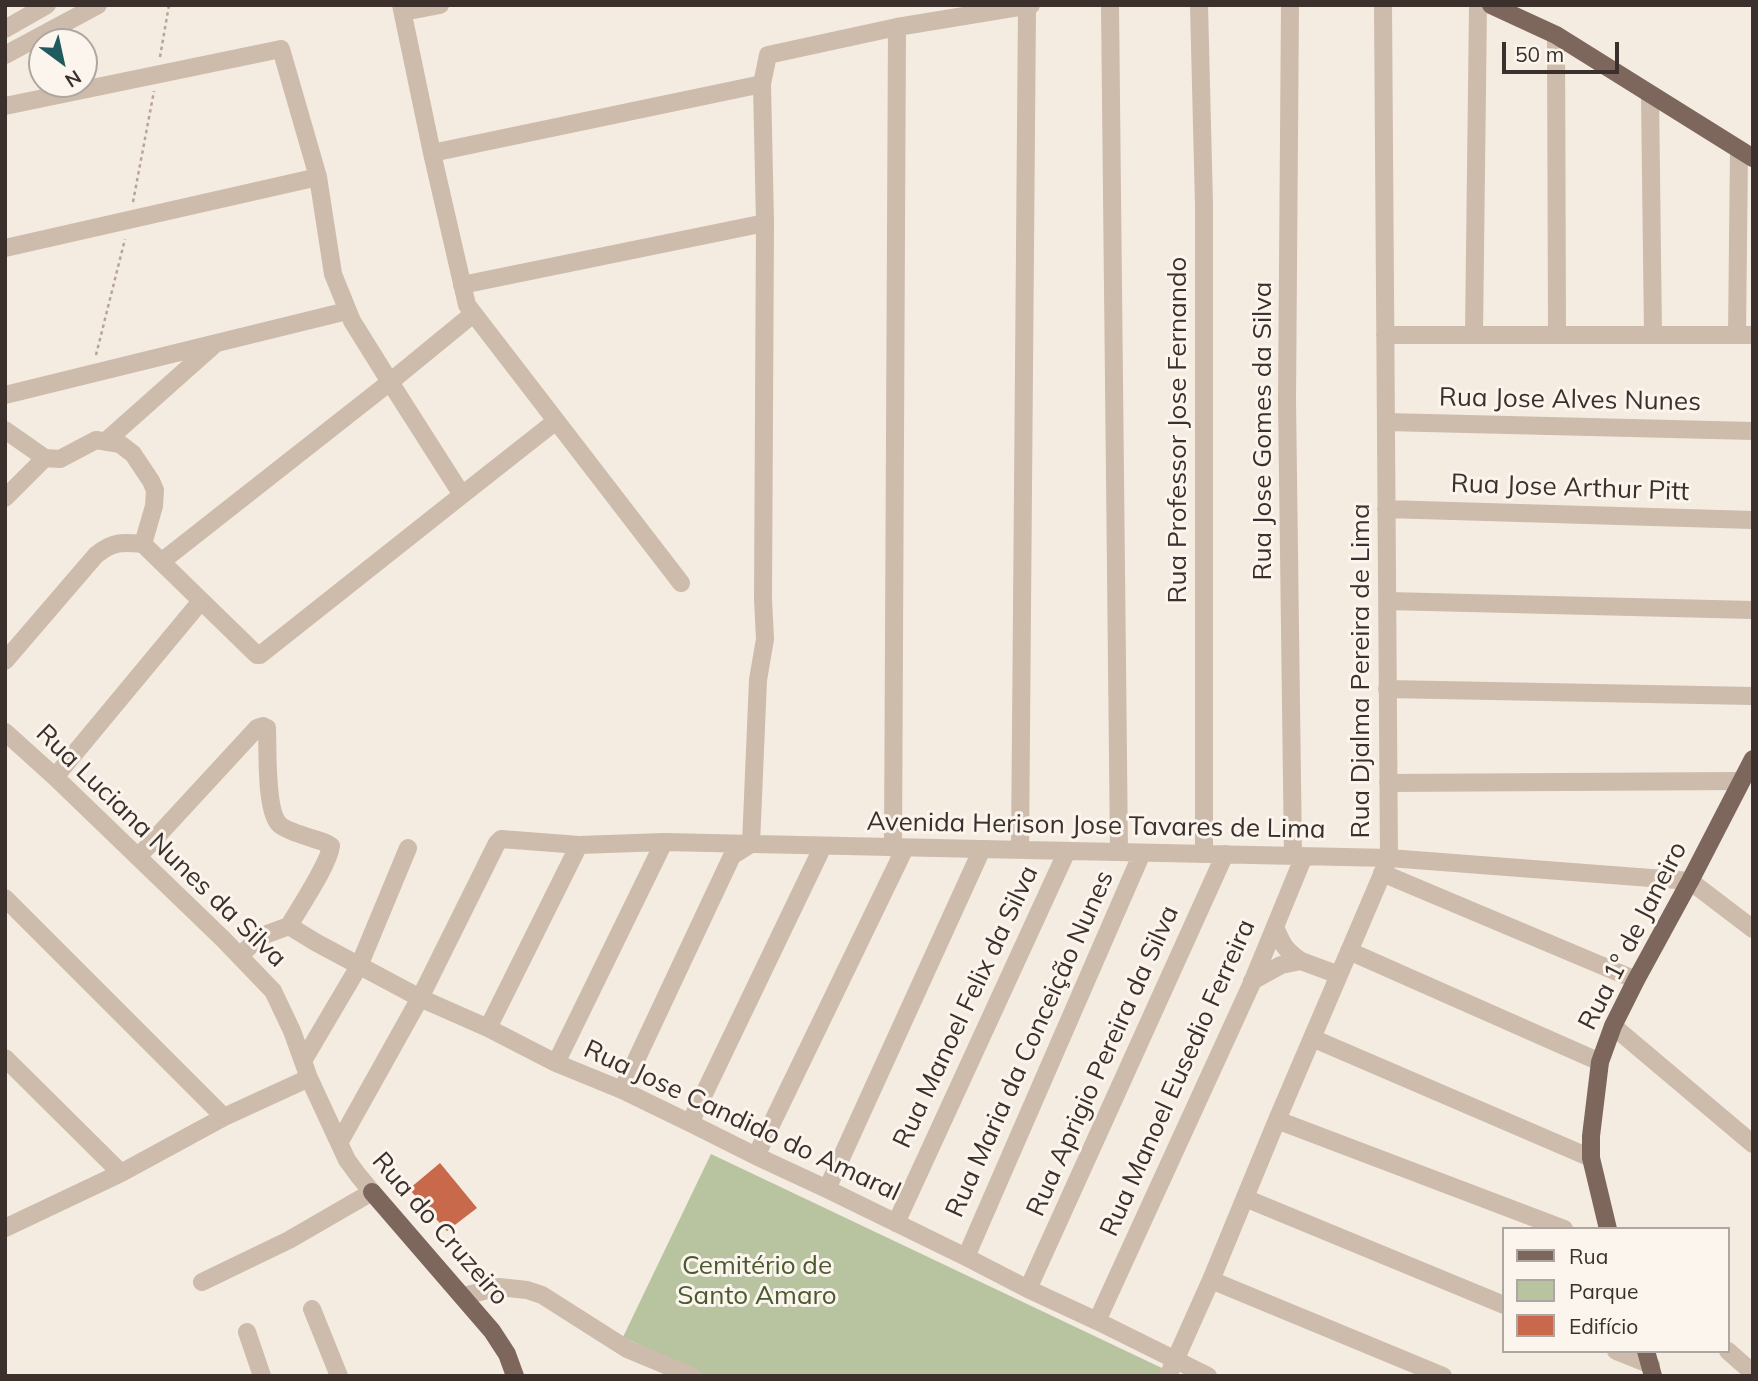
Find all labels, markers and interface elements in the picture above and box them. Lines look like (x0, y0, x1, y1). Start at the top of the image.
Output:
north arrow (28, 28, 98, 98)
scale bar (1506, 28, 1623, 72)
text: 50 m (1515, 41, 1564, 67)
text: N (61, 65, 86, 93)
street label: Rua Professor Jose Fernando (1162, 257, 1194, 603)
street label: Rua Jose Gomes da Silva (1247, 282, 1279, 580)
street label: Rua Jose Alves Nunes (1439, 382, 1701, 418)
street label: Rua Jose Arthur Pitt (1450, 468, 1690, 508)
street label: Rua Djalma Pereira de Lima (1345, 503, 1377, 839)
street label: Rua Luciana Nunes da Silva (29, 718, 293, 974)
street label: Avenida Herison Jose Tavares de Lima (866, 806, 1326, 846)
street label: Rua 1º de Janeiro (1572, 837, 1694, 1035)
street label: Rua Manoel Felix da Silva (887, 861, 1045, 1153)
street label: Rua Maria da Conceição Nunes (939, 866, 1121, 1222)
street label: Rua Aprigio Pereira da Silva (1020, 901, 1186, 1221)
street label: Rua Manoel Eusedio Ferreira (1094, 915, 1262, 1241)
street label: Rua Jose Candido do Amaral (579, 1034, 905, 1208)
street label: Rua do Cruzeiro (365, 1146, 515, 1312)
legend (1502, 1227, 1730, 1353)
text: Rua (1569, 1243, 1608, 1269)
park label: Cemitério de Santo Amaro (677, 1250, 837, 1312)
text: Parque (1569, 1278, 1638, 1304)
text: Edifício (1569, 1313, 1638, 1339)

